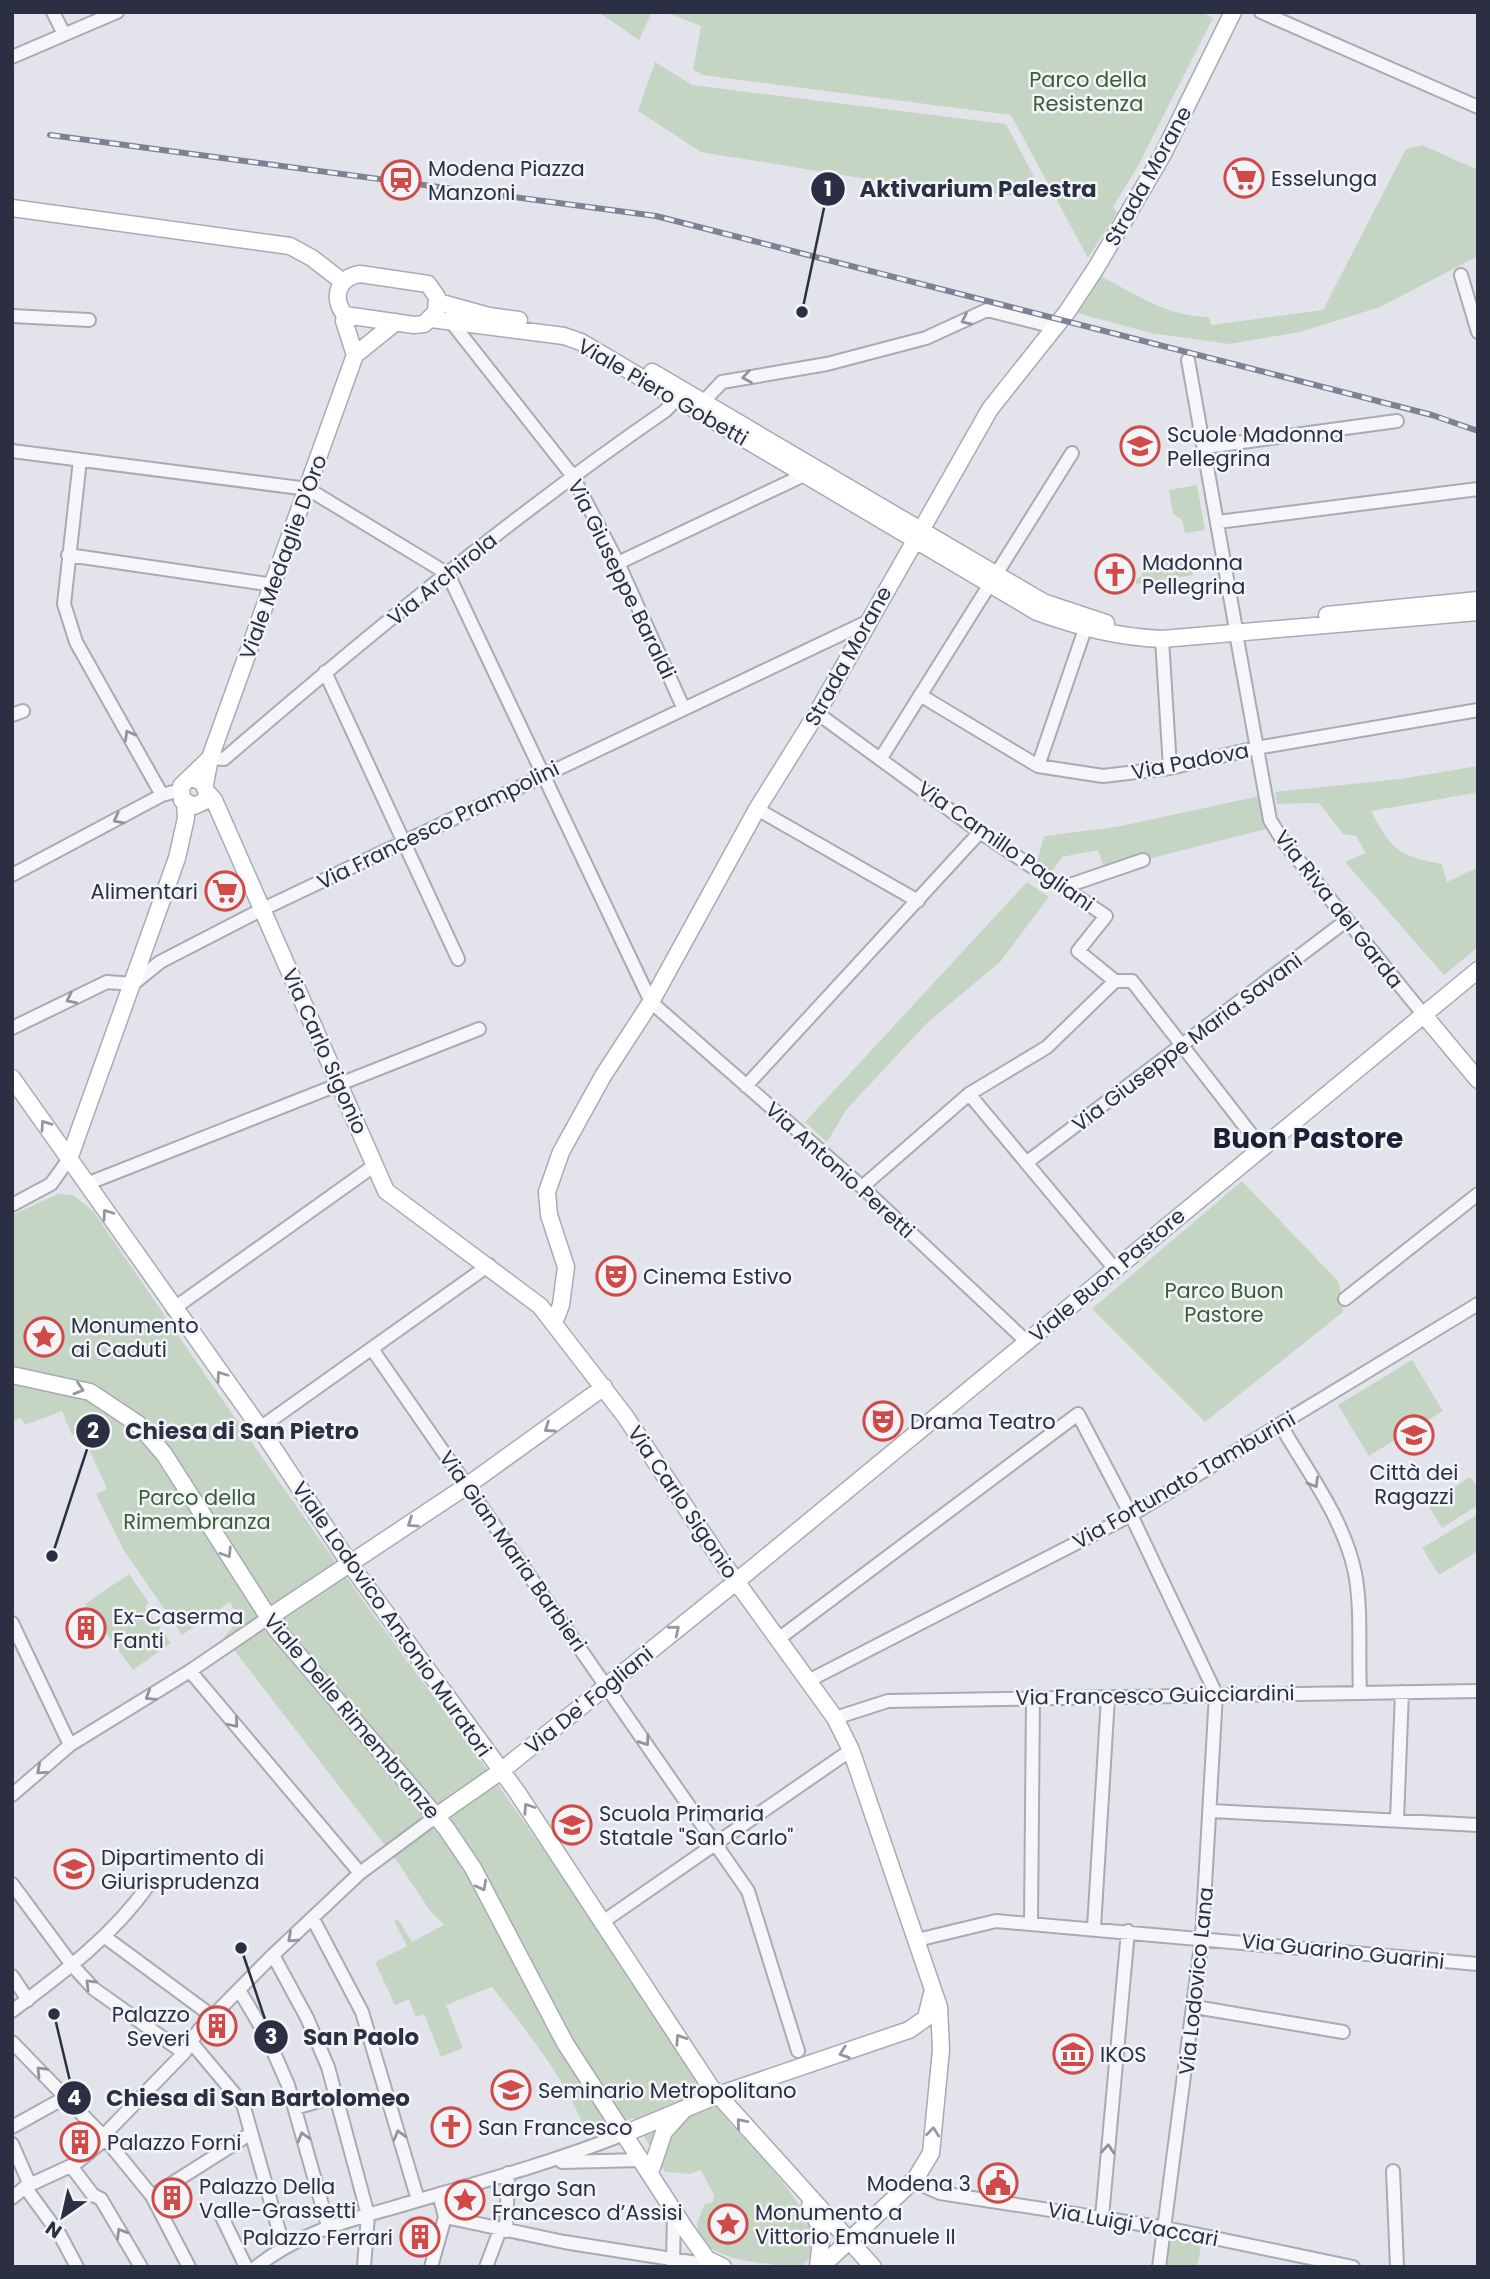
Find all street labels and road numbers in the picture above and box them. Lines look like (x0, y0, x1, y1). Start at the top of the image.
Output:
street label: Strada Morane (1097, 101, 1199, 251)
street label: Viale Piero Gobetti (573, 331, 753, 453)
street label: Viale Medaglie D'Oro (232, 451, 334, 663)
street label: Via Giuseppe Baraldi (561, 474, 683, 684)
street label: Via Archirola (381, 526, 503, 632)
street label: Strada Morane (797, 581, 899, 731)
street label: Via Padova (1129, 735, 1251, 787)
street label: Via Francesco Prampolini (312, 754, 564, 896)
street label: Via Camillo Pagliani (912, 774, 1100, 918)
street label: Via Riva del Garda (1268, 824, 1410, 994)
street label: Via Giuseppe Maria Savani (1066, 946, 1308, 1138)
street label: Via Carlo Sigonio (275, 963, 375, 1139)
street label: Via Antonio Peretti (759, 1095, 921, 1245)
street label: Viale Buon Pastore (1023, 1201, 1191, 1349)
street label: Via Fortunato Tamburini (1067, 1404, 1301, 1556)
street label: Via Carlo Sigonio (621, 1420, 745, 1584)
street label: Via Gian Maria Barbieri (432, 1445, 594, 1657)
street label: Viale Lodovico Antonio Muratori (285, 1475, 499, 1763)
street label: Viale Delle Rimembranze (257, 1607, 447, 1825)
street label: Via De' Fogliani (519, 1639, 659, 1761)
street label: Via Francesco Guicciardini (1015, 1678, 1295, 1712)
street label: Via Lodovico Lana (1172, 1886, 1220, 2076)
street label: Via Guarino Guarini (1240, 1926, 1446, 1976)
street label: Via Luigi Vaccari (1045, 2195, 1221, 2253)

